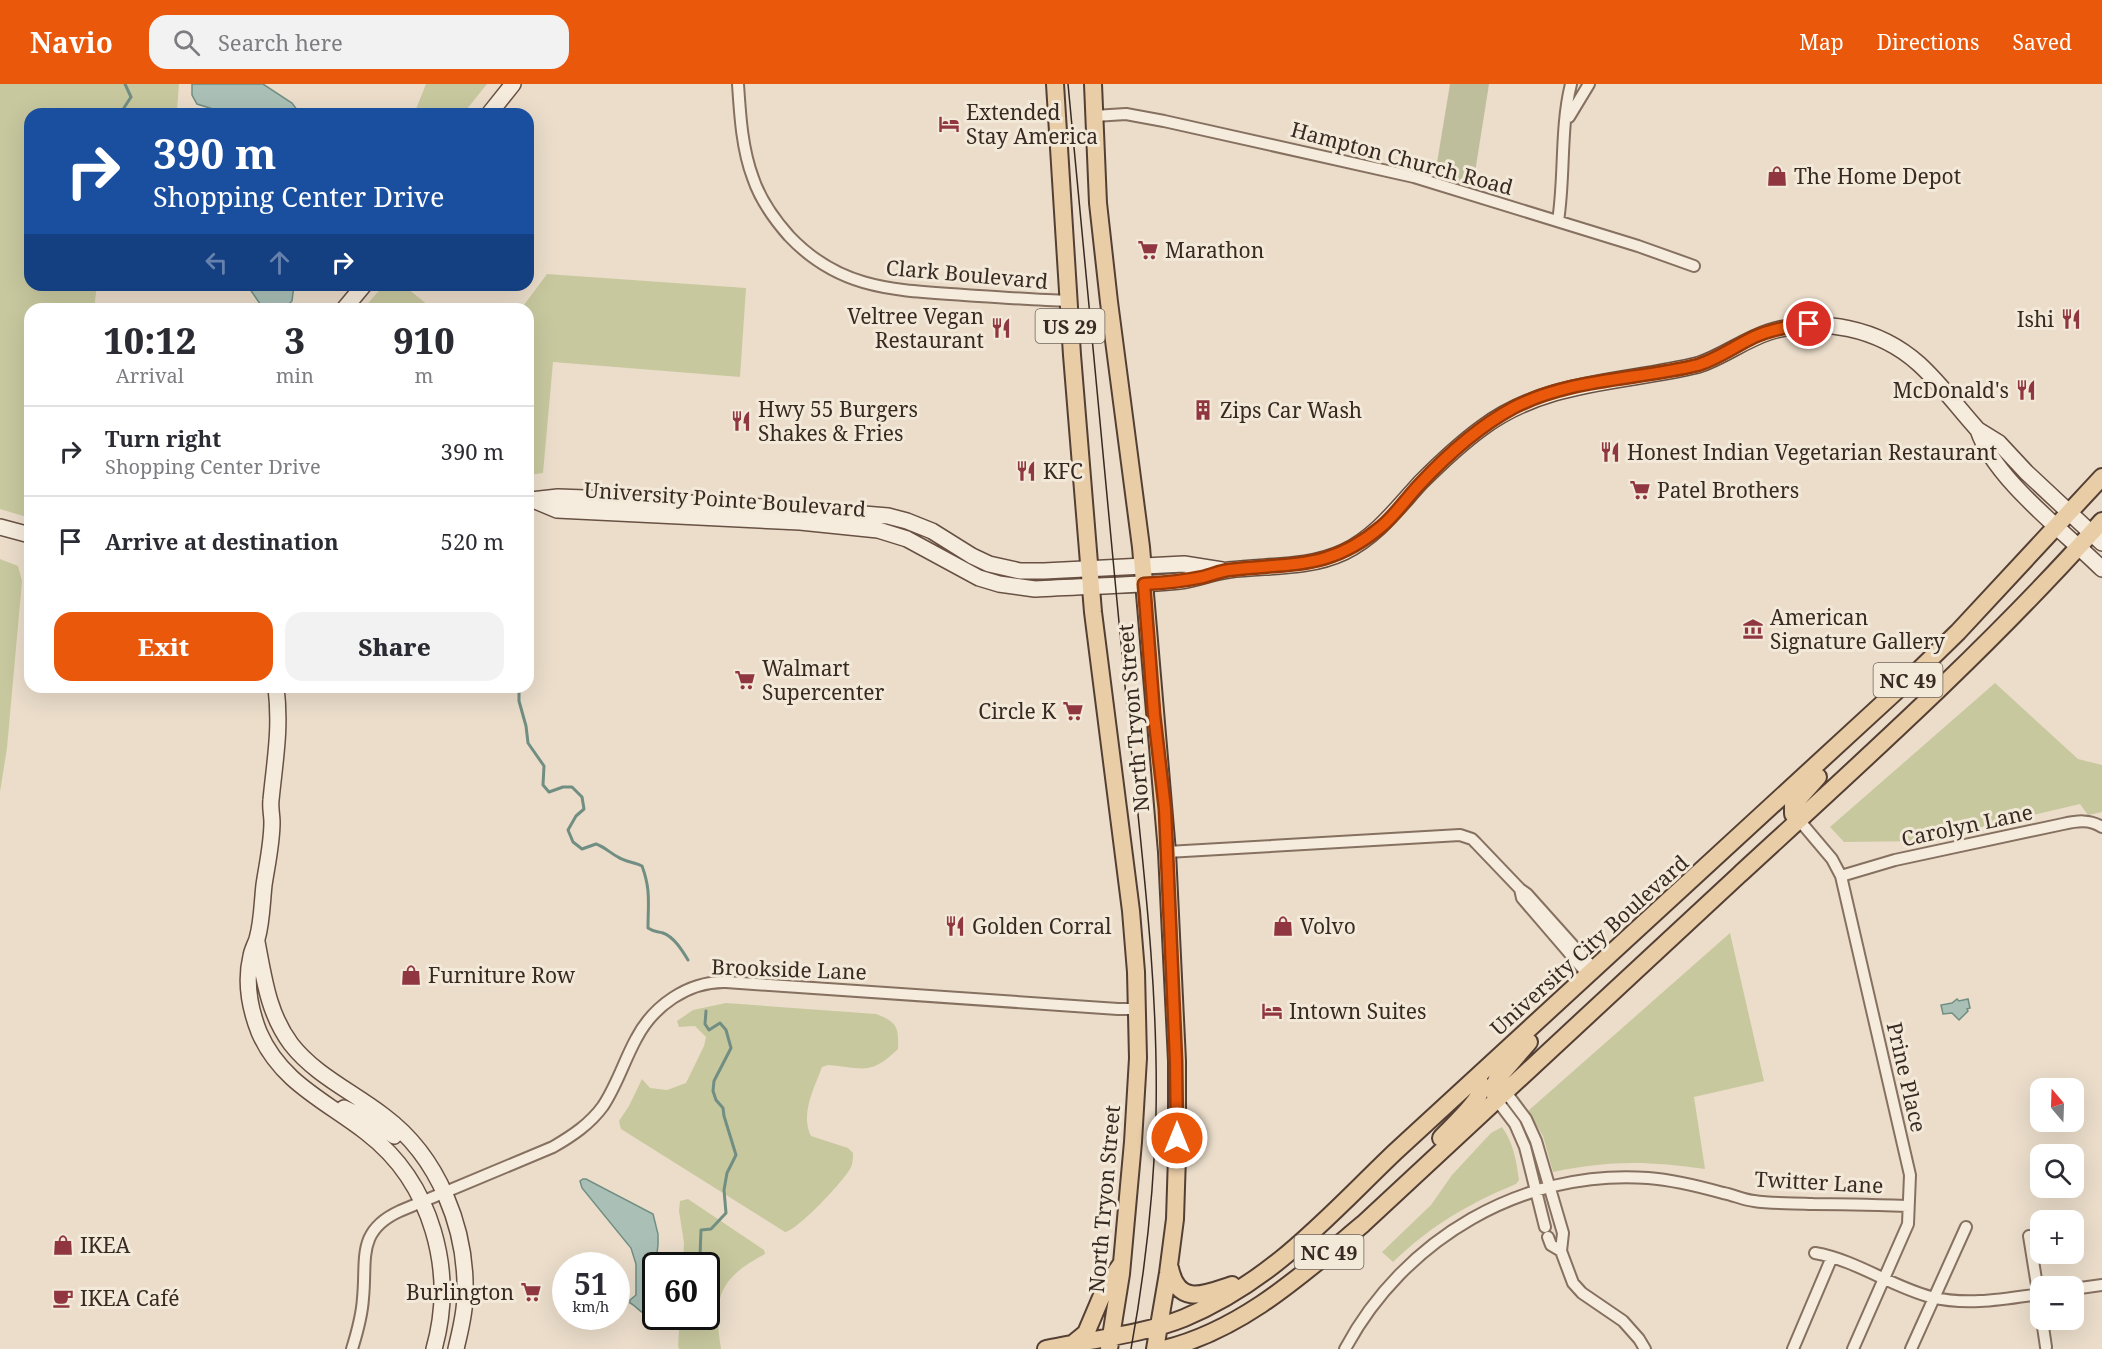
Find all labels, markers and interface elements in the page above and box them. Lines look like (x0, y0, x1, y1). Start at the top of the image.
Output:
search box (149, 15, 569, 69)
text: Navio (30, 23, 113, 61)
icon: search (170, 26, 203, 59)
text: Search here (218, 27, 343, 57)
text: Map (1799, 28, 1844, 56)
text: Directions (1877, 28, 1979, 56)
text: Saved (2012, 28, 2072, 56)
place label: Extended Stay America (966, 98, 1098, 150)
hotel icon: Extended Stay America (937, 112, 961, 136)
street label: Hampton Church Road (1288, 115, 1516, 201)
text: 390 m (153, 124, 277, 181)
icon: right (54, 132, 132, 210)
place label: The Home Depot (1794, 162, 1961, 190)
shop icon: The Home Depot (1765, 164, 1789, 188)
text: Shopping Center Drive (153, 178, 444, 215)
place label: Marathon (1165, 236, 1264, 264)
supermarket icon: Marathon (1136, 238, 1160, 262)
icon: left (200, 246, 233, 279)
icon: ahead (263, 246, 296, 279)
icon: right (326, 246, 359, 279)
street label: Clark Boulevard (885, 253, 1049, 295)
pin (1783, 298, 1834, 349)
place label: Veltree Vegan Restaurant (847, 302, 984, 354)
place label: Ishi (2017, 305, 2054, 333)
icon: arrive (1792, 307, 1825, 340)
restaurant icon: Ishi (2059, 307, 2083, 331)
road number: US 29 (1036, 309, 1104, 343)
text: 10:12 (103, 316, 196, 365)
text: 3 (285, 316, 305, 365)
text: 910 (393, 316, 455, 365)
restaurant icon: Veltree Vegan Restaurant (989, 316, 1013, 340)
text: Arrival (116, 362, 184, 389)
text: min (276, 362, 314, 389)
text: m (415, 362, 433, 389)
place label: McDonald's (1893, 376, 2009, 404)
restaurant icon: McDonald's (2014, 378, 2038, 402)
place label: Hwy 55 Burgers Shakes & Fries (758, 395, 918, 447)
place label: Zips Car Wash (1220, 396, 1362, 424)
building icon: Zips Car Wash (1191, 398, 1215, 422)
restaurant icon: Hwy 55 Burgers Shakes & Fries (729, 409, 753, 433)
text: Turn right (105, 423, 221, 453)
icon: right (54, 435, 87, 468)
text: 390 m (441, 436, 504, 466)
place label: Honest Indian Vegetarian Restaurant (1627, 438, 1997, 466)
restaurant icon: Honest Indian Vegetarian Restaurant (1598, 440, 1622, 464)
text: Shopping Center Drive (105, 453, 321, 480)
place label: KFC (1043, 457, 1083, 485)
restaurant icon: KFC (1014, 459, 1038, 483)
street label: University Pointe Boulevard (583, 475, 867, 523)
place label: Patel Brothers (1657, 476, 1799, 504)
supermarket icon: Patel Brothers (1628, 478, 1652, 502)
icon: arrive (54, 525, 87, 558)
text: Arrive at destination (105, 526, 339, 556)
text: 520 m (441, 526, 504, 556)
place label: American Signature Gallery (1770, 603, 1945, 655)
button: Exit (54, 612, 273, 681)
button: Share (285, 612, 504, 681)
museum icon: American Signature Gallery (1741, 617, 1765, 641)
street label: North Tryon Street (1111, 623, 1155, 813)
place label: Walmart Supercenter (762, 654, 885, 706)
road number: NC 49 (1874, 663, 1942, 697)
supermarket icon: Walmart Supercenter (733, 668, 757, 692)
place label: Circle K (978, 697, 1056, 725)
supermarket icon: Circle K (1061, 699, 1085, 723)
street label: Carolyn Lane (1899, 797, 2035, 853)
street label: University City Boulevard (1484, 848, 1694, 1042)
place label: Golden Corral (972, 912, 1112, 940)
place label: Volvo (1300, 912, 1356, 940)
restaurant icon: Golden Corral (943, 914, 967, 938)
shop icon: Volvo (1271, 914, 1295, 938)
street label: Brookside Lane (711, 952, 867, 986)
place label: Furniture Row (428, 961, 576, 989)
shop icon: Furniture Row (399, 963, 423, 987)
place label: Intown Suites (1289, 997, 1426, 1025)
hotel icon: Intown Suites (1260, 999, 1284, 1023)
street label: Prine Place (1881, 1019, 1933, 1135)
north arrow (2030, 1078, 2084, 1132)
map controls (2030, 1078, 2084, 1330)
street label: North Tryon Street (1082, 1104, 1126, 1294)
position arrow (1145, 1106, 1209, 1170)
button: search (2030, 1144, 2084, 1198)
street label: Twitter Lane (1754, 1165, 1884, 1199)
button: + (2030, 1210, 2084, 1264)
place label: IKEA (80, 1231, 130, 1259)
shop icon: IKEA (51, 1233, 75, 1257)
road number: NC 49 (1294, 1235, 1364, 1269)
speed limit sign: 60 (642, 1252, 720, 1330)
text: 51 (574, 1263, 608, 1304)
button: − (2030, 1276, 2084, 1330)
place label: Burlington (406, 1278, 514, 1306)
supermarket icon: Burlington (519, 1280, 543, 1304)
place label: IKEA Café (80, 1284, 179, 1312)
cafe icon: IKEA Café (51, 1286, 75, 1310)
text: km/h (573, 1296, 609, 1316)

